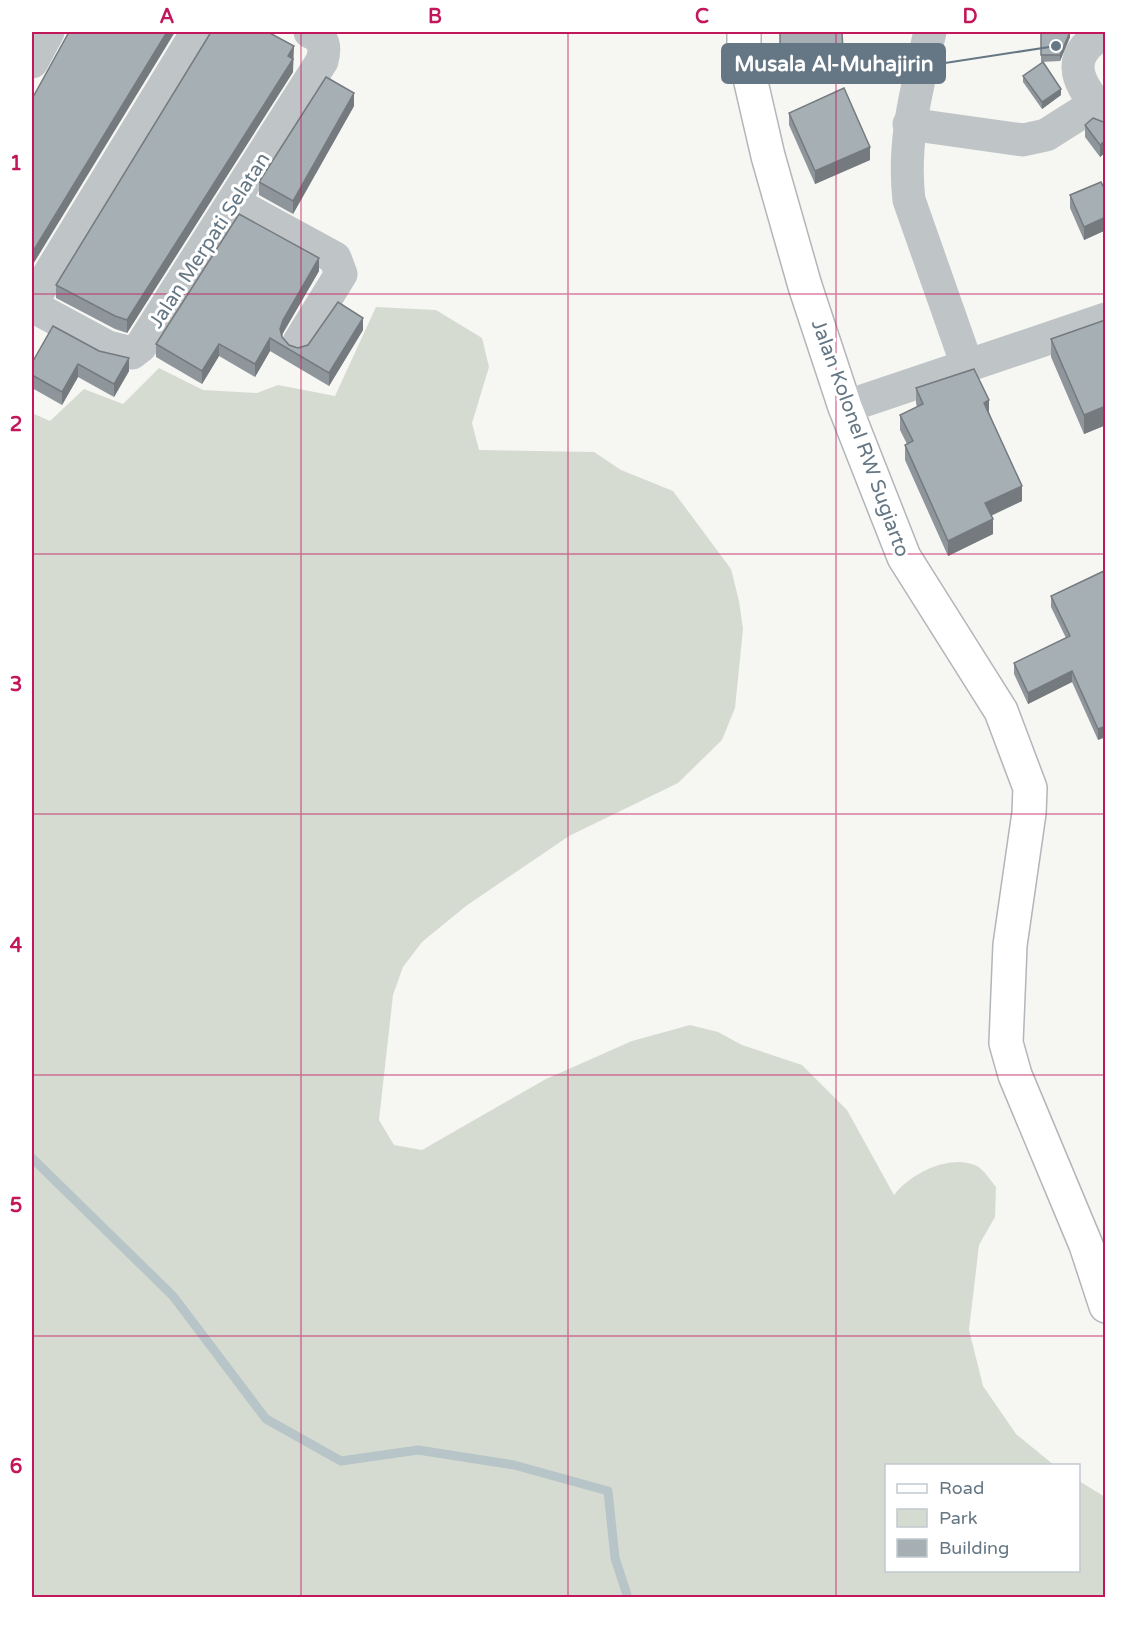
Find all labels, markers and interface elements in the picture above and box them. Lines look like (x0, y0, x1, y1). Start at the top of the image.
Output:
text: A (160, 5, 175, 29)
text: B (428, 5, 442, 29)
text: C (695, 5, 709, 29)
text: D (962, 5, 978, 29)
callout: Musala Al-Muhajirin (722, 44, 945, 83)
text: Musala Al-Muhajirin (734, 52, 934, 77)
street label: Jalan Merpati Selatan (144, 148, 276, 333)
text: 1 (10, 152, 22, 176)
street label: Jalan Kolonel RW Sugiarto (806, 316, 914, 560)
text: 2 (10, 413, 22, 437)
text: 3 (10, 673, 22, 697)
text: 4 (10, 934, 23, 958)
text: 5 (10, 1194, 22, 1218)
text: 6 (10, 1455, 22, 1479)
legend (885, 1464, 1080, 1572)
text: Road (939, 1477, 984, 1499)
text: Park (939, 1507, 978, 1529)
text: Building (939, 1537, 1009, 1559)

